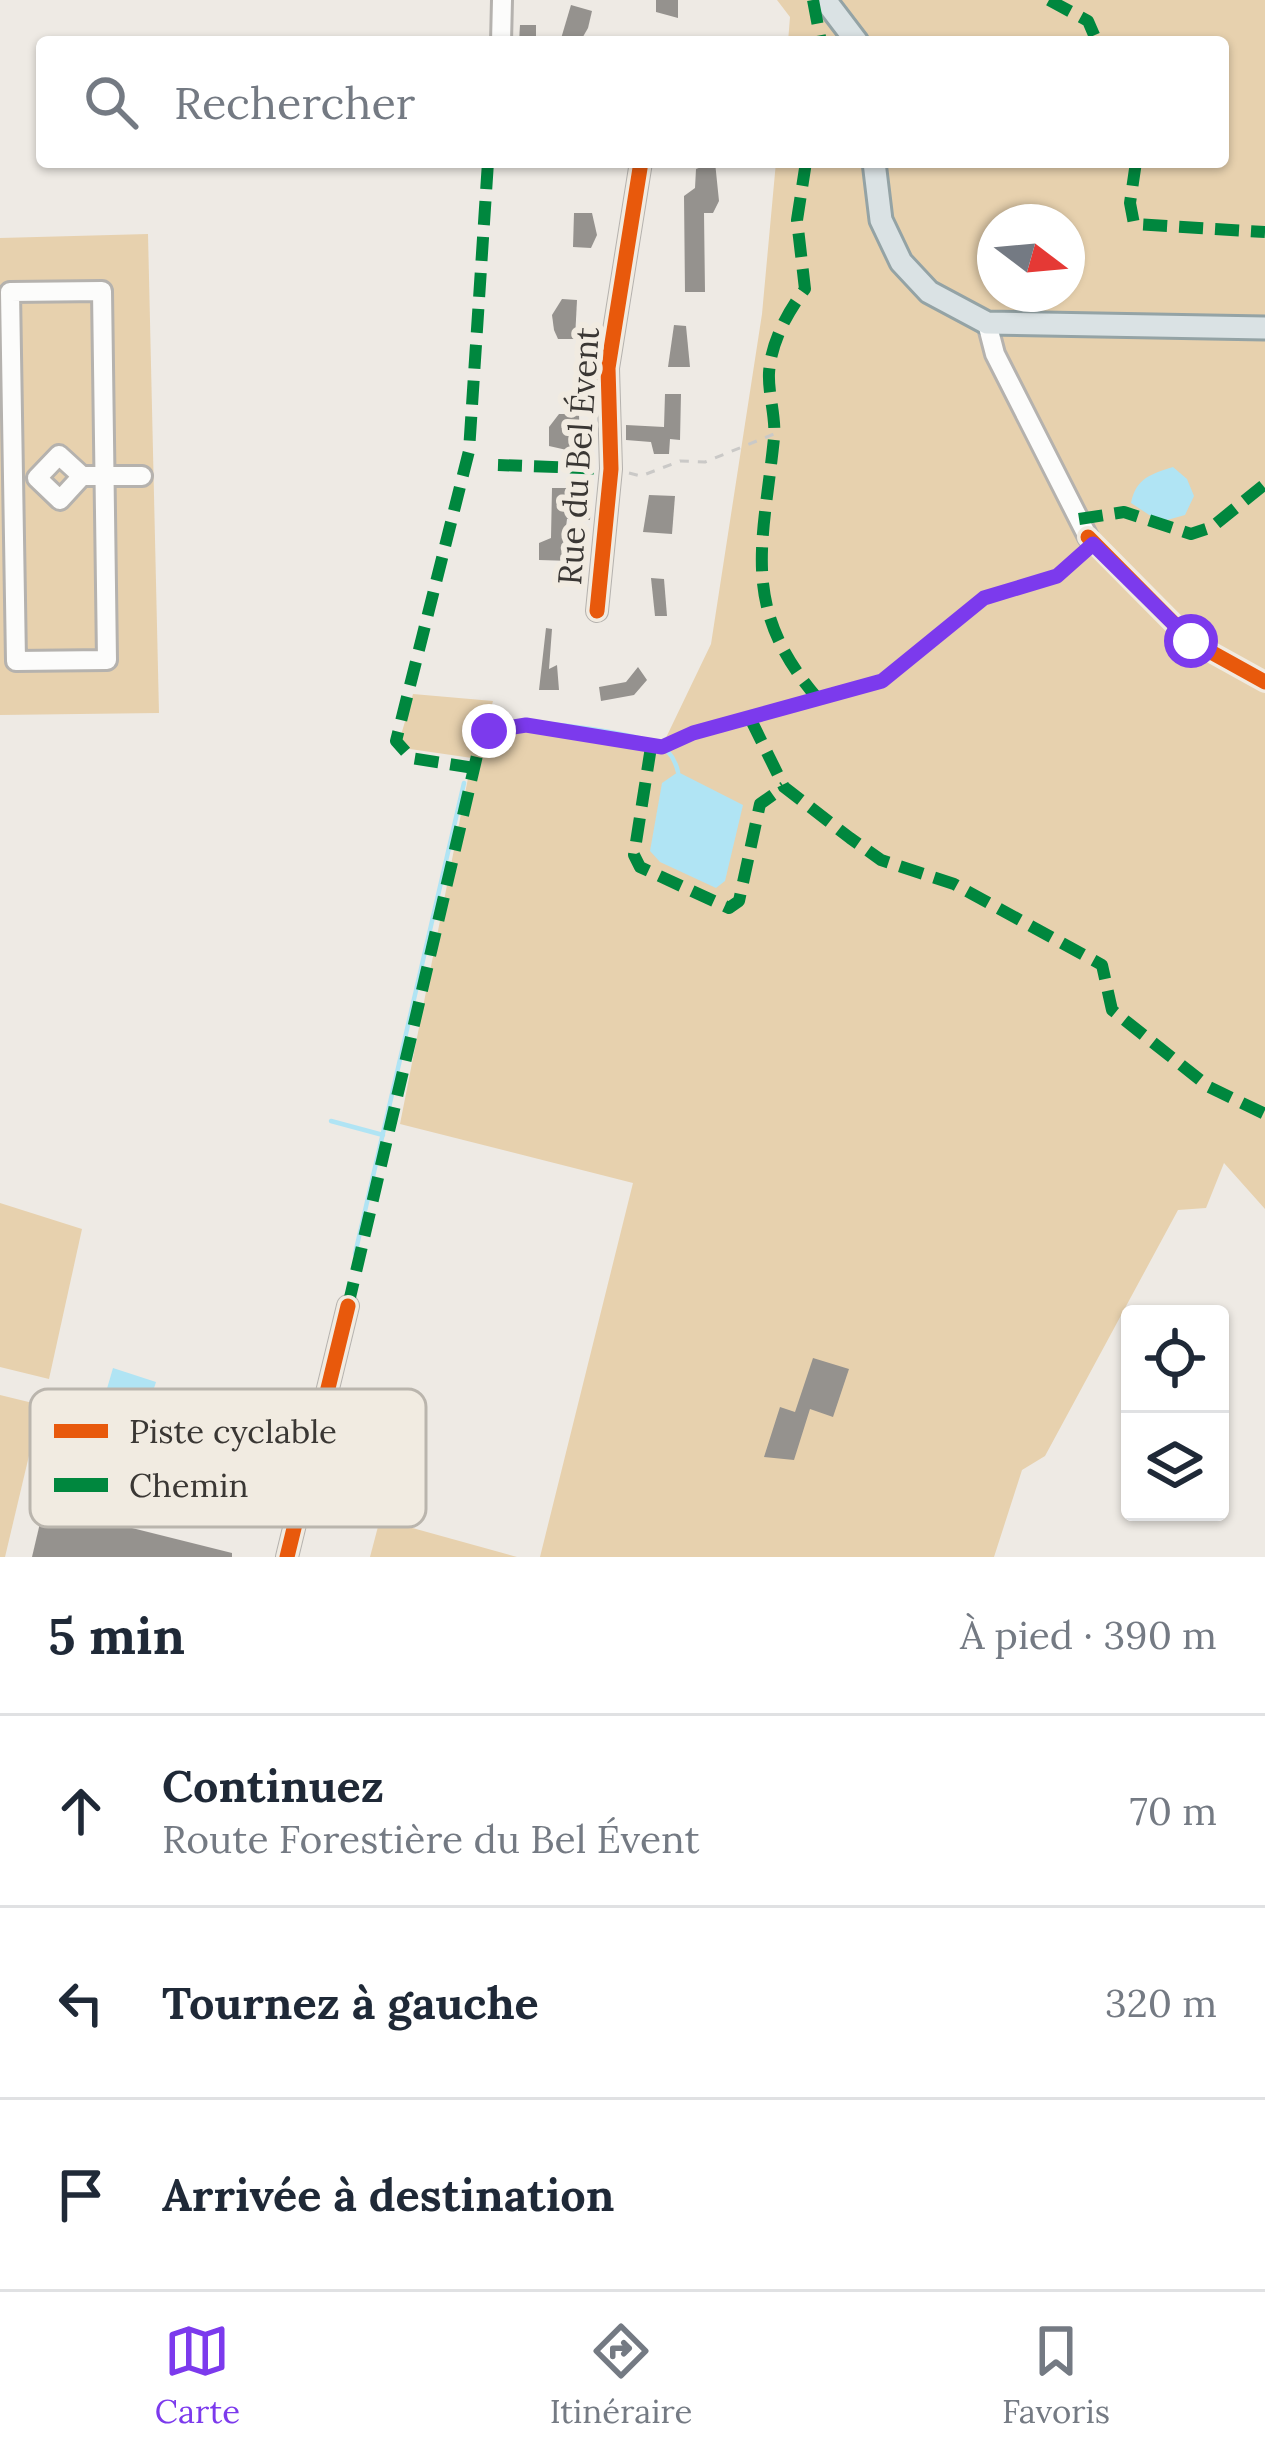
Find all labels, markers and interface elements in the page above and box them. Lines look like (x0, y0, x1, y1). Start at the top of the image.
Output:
search box (36, 36, 1229, 168)
icon: search (78, 69, 144, 135)
text: Rechercher (174, 74, 415, 131)
north arrow (977, 204, 1085, 312)
street label: Rue du Bel Évent (548, 325, 608, 586)
route start (1164, 614, 1218, 668)
route end (462, 704, 516, 758)
map controls (1121, 1305, 1229, 1521)
button: locate (1121, 1305, 1229, 1413)
legend (30, 1389, 426, 1527)
text: Piste cyclable (129, 1410, 337, 1452)
button: layers (1121, 1413, 1229, 1521)
text: Chemin (129, 1464, 249, 1506)
text: 5 min (48, 1603, 185, 1668)
text: À pied · 390 m (960, 1610, 1217, 1660)
text: Continuez (162, 1757, 384, 1814)
icon: ahead (48, 1778, 114, 1844)
text: 70 m (1130, 1786, 1217, 1836)
text: Route Forestière du Bel Évent (162, 1814, 700, 1864)
icon: left (48, 1970, 114, 2036)
text: Tournez à gauche (162, 1974, 539, 2031)
text: 320 m (1105, 1978, 1217, 2028)
icon: arrive (48, 2162, 114, 2228)
text: Arrivée à destination (162, 2166, 615, 2223)
tab: Carte (155, 2318, 240, 2432)
tab: Itinéraire (550, 2318, 692, 2432)
tab: Favoris (1002, 2318, 1110, 2432)

